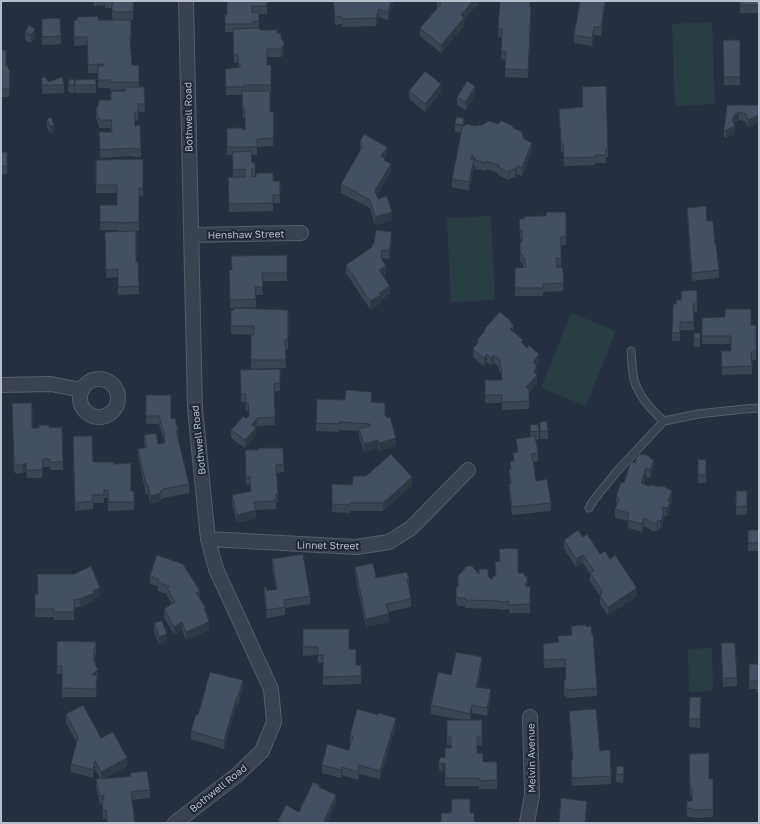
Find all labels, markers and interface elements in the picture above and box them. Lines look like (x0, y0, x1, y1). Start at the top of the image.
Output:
street label: Bothwell Road (181, 82, 195, 152)
street label: Henshaw Street (208, 227, 284, 241)
street label: Bothwell Road (188, 405, 208, 475)
street label: Linnet Street (297, 538, 359, 552)
street label: Melvin Avenue (524, 723, 538, 793)
street label: Bothwell Road (187, 761, 249, 815)

